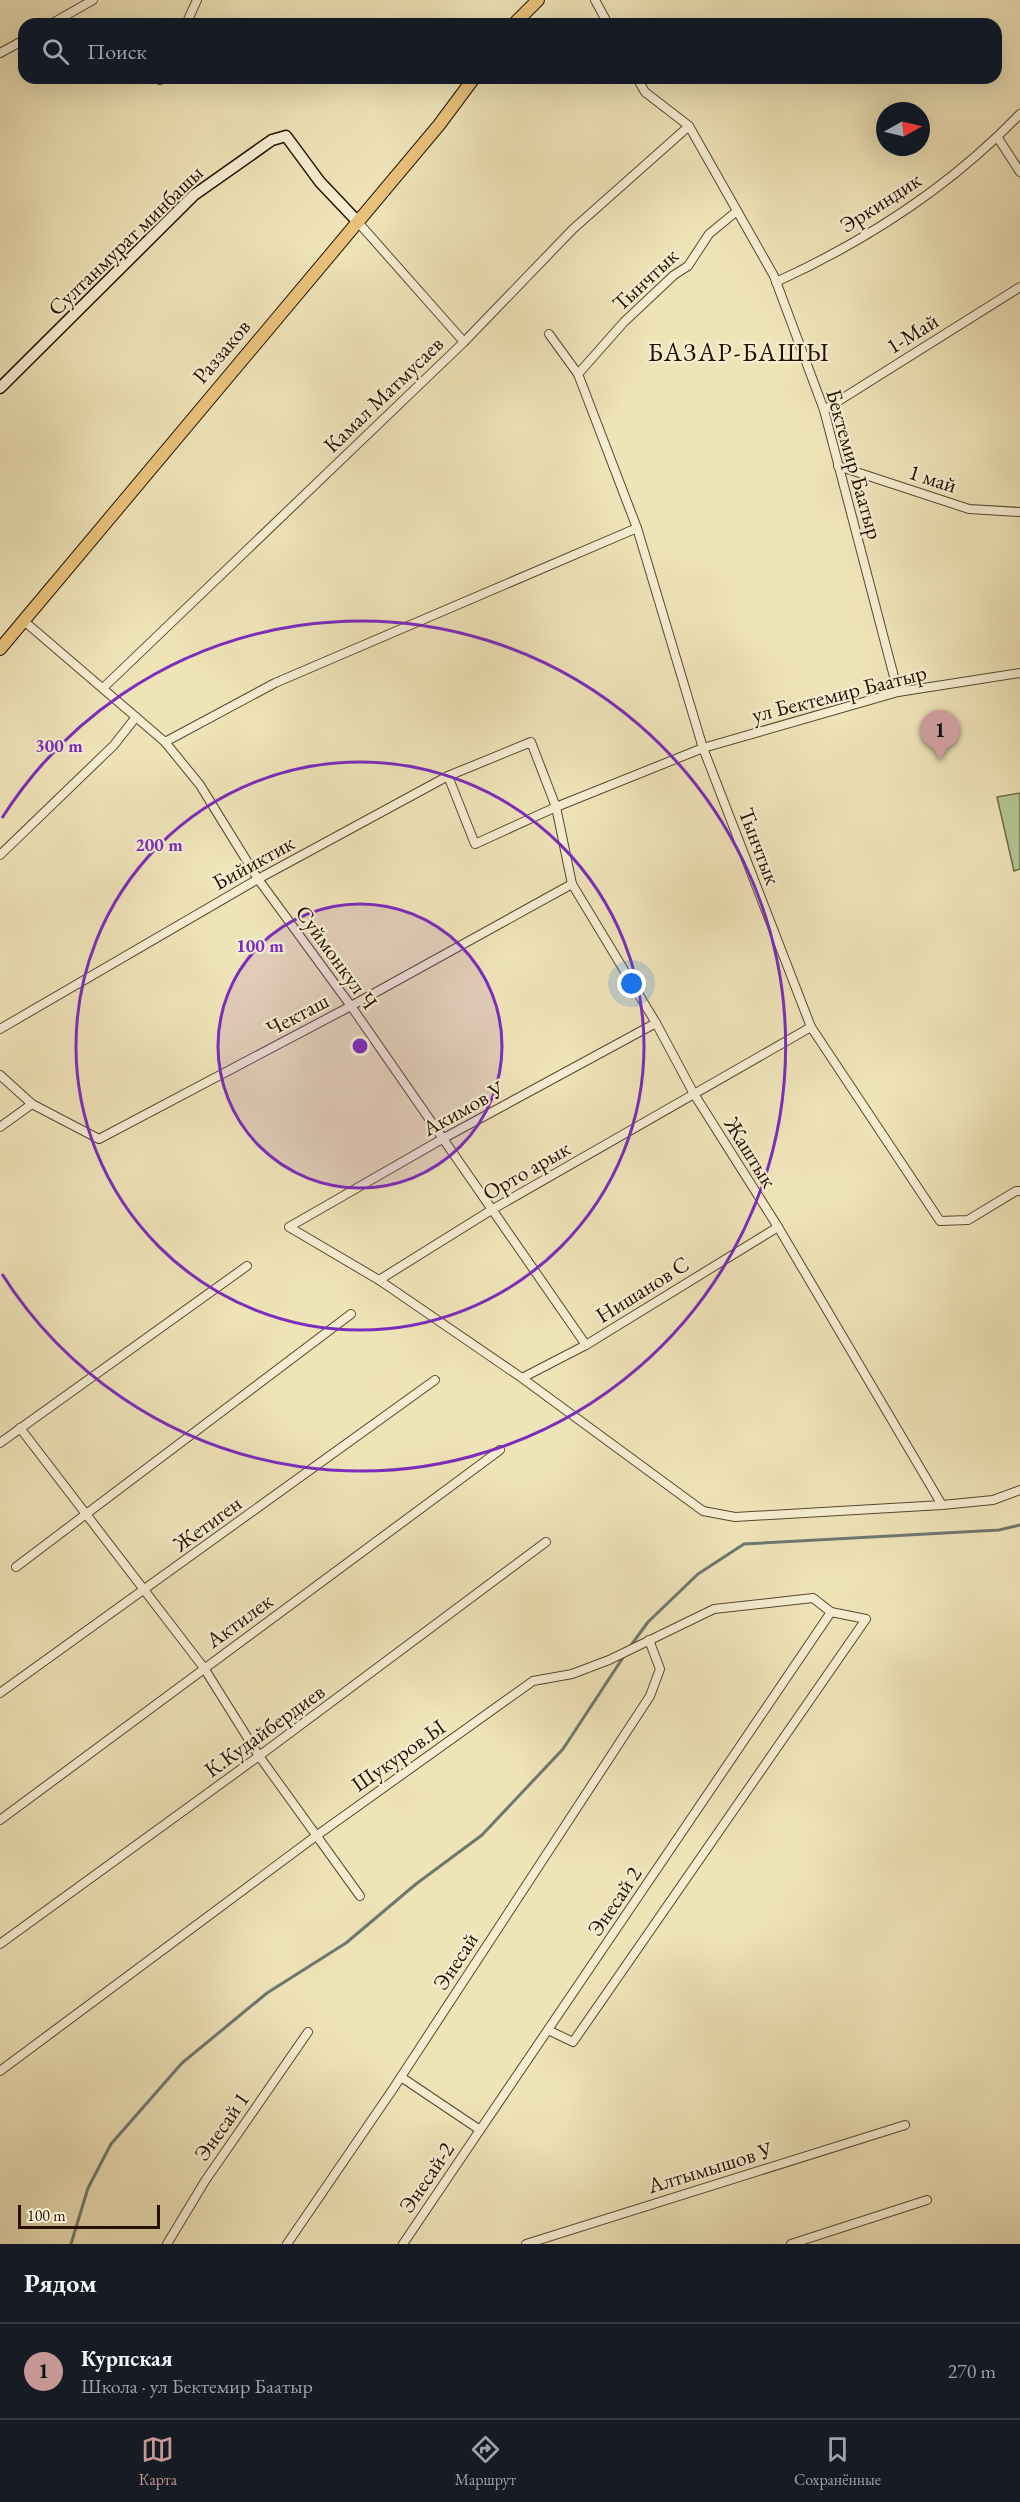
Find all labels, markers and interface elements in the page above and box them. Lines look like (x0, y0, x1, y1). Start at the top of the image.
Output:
search box (18, 18, 1002, 84)
icon: search (39, 35, 72, 68)
text: Поиск (87, 37, 147, 66)
north arrow (876, 102, 930, 156)
street label: Султанмурат минбашы (41, 159, 209, 322)
street label: Эркиндик (834, 165, 927, 239)
street label: Тынчтык (606, 241, 685, 317)
street label: 1-Май (881, 306, 944, 361)
street label: Раззаков (186, 313, 257, 390)
street label: Камал Матмусаев (317, 330, 450, 459)
district label: БАЗАР-БАШЫ (648, 335, 830, 369)
street label: Бектемир Баатыр (819, 386, 890, 543)
street label: 1 май (905, 457, 961, 500)
street label: ул Бектемир Баатыр (749, 658, 930, 729)
pin: 1 (920, 710, 960, 760)
text: 300 m (35, 734, 83, 757)
street label: Тынчтык (732, 804, 788, 889)
street label: Бийиктик (207, 828, 300, 897)
text: 200 m (135, 833, 183, 856)
street label: Суймонкул Ч (289, 899, 384, 1015)
text: 100 m (236, 934, 284, 957)
your location (617, 969, 646, 998)
street label: Чекташ (261, 986, 334, 1043)
centre of rings (350, 1036, 370, 1056)
street label: Акимов У (416, 1074, 510, 1143)
street label: Жаштык (717, 1110, 784, 1194)
street label: Орто арык (477, 1133, 576, 1207)
street label: Нишанов С (590, 1249, 695, 1330)
street label: Жетиген (166, 1489, 247, 1559)
street label: Актилек (199, 1586, 279, 1655)
street label: К.Кудайбердиев (198, 1677, 330, 1784)
street label: Шукуров.Ы (346, 1712, 451, 1798)
street label: Энесай 2 (581, 1860, 649, 1942)
street label: Энесай (426, 1927, 485, 1996)
street label: Энесай 1 (187, 2086, 256, 2167)
street label: Алтымышов У (643, 2135, 776, 2201)
street label: Энесай-2 (392, 2136, 461, 2218)
scale bar (18, 2202, 160, 2230)
text: 100 m (27, 2205, 66, 2226)
text: Рядом (24, 2266, 97, 2300)
text: Курпская (81, 2344, 173, 2373)
text: 1 (38, 2358, 49, 2384)
text: 270 m (948, 2358, 996, 2384)
text: Школа · ул Бектемир Баатыр (81, 2373, 313, 2399)
tab: Карта (139, 2433, 177, 2490)
tab: Маршрут (455, 2433, 516, 2490)
tab: Сохранённые (794, 2433, 881, 2490)

